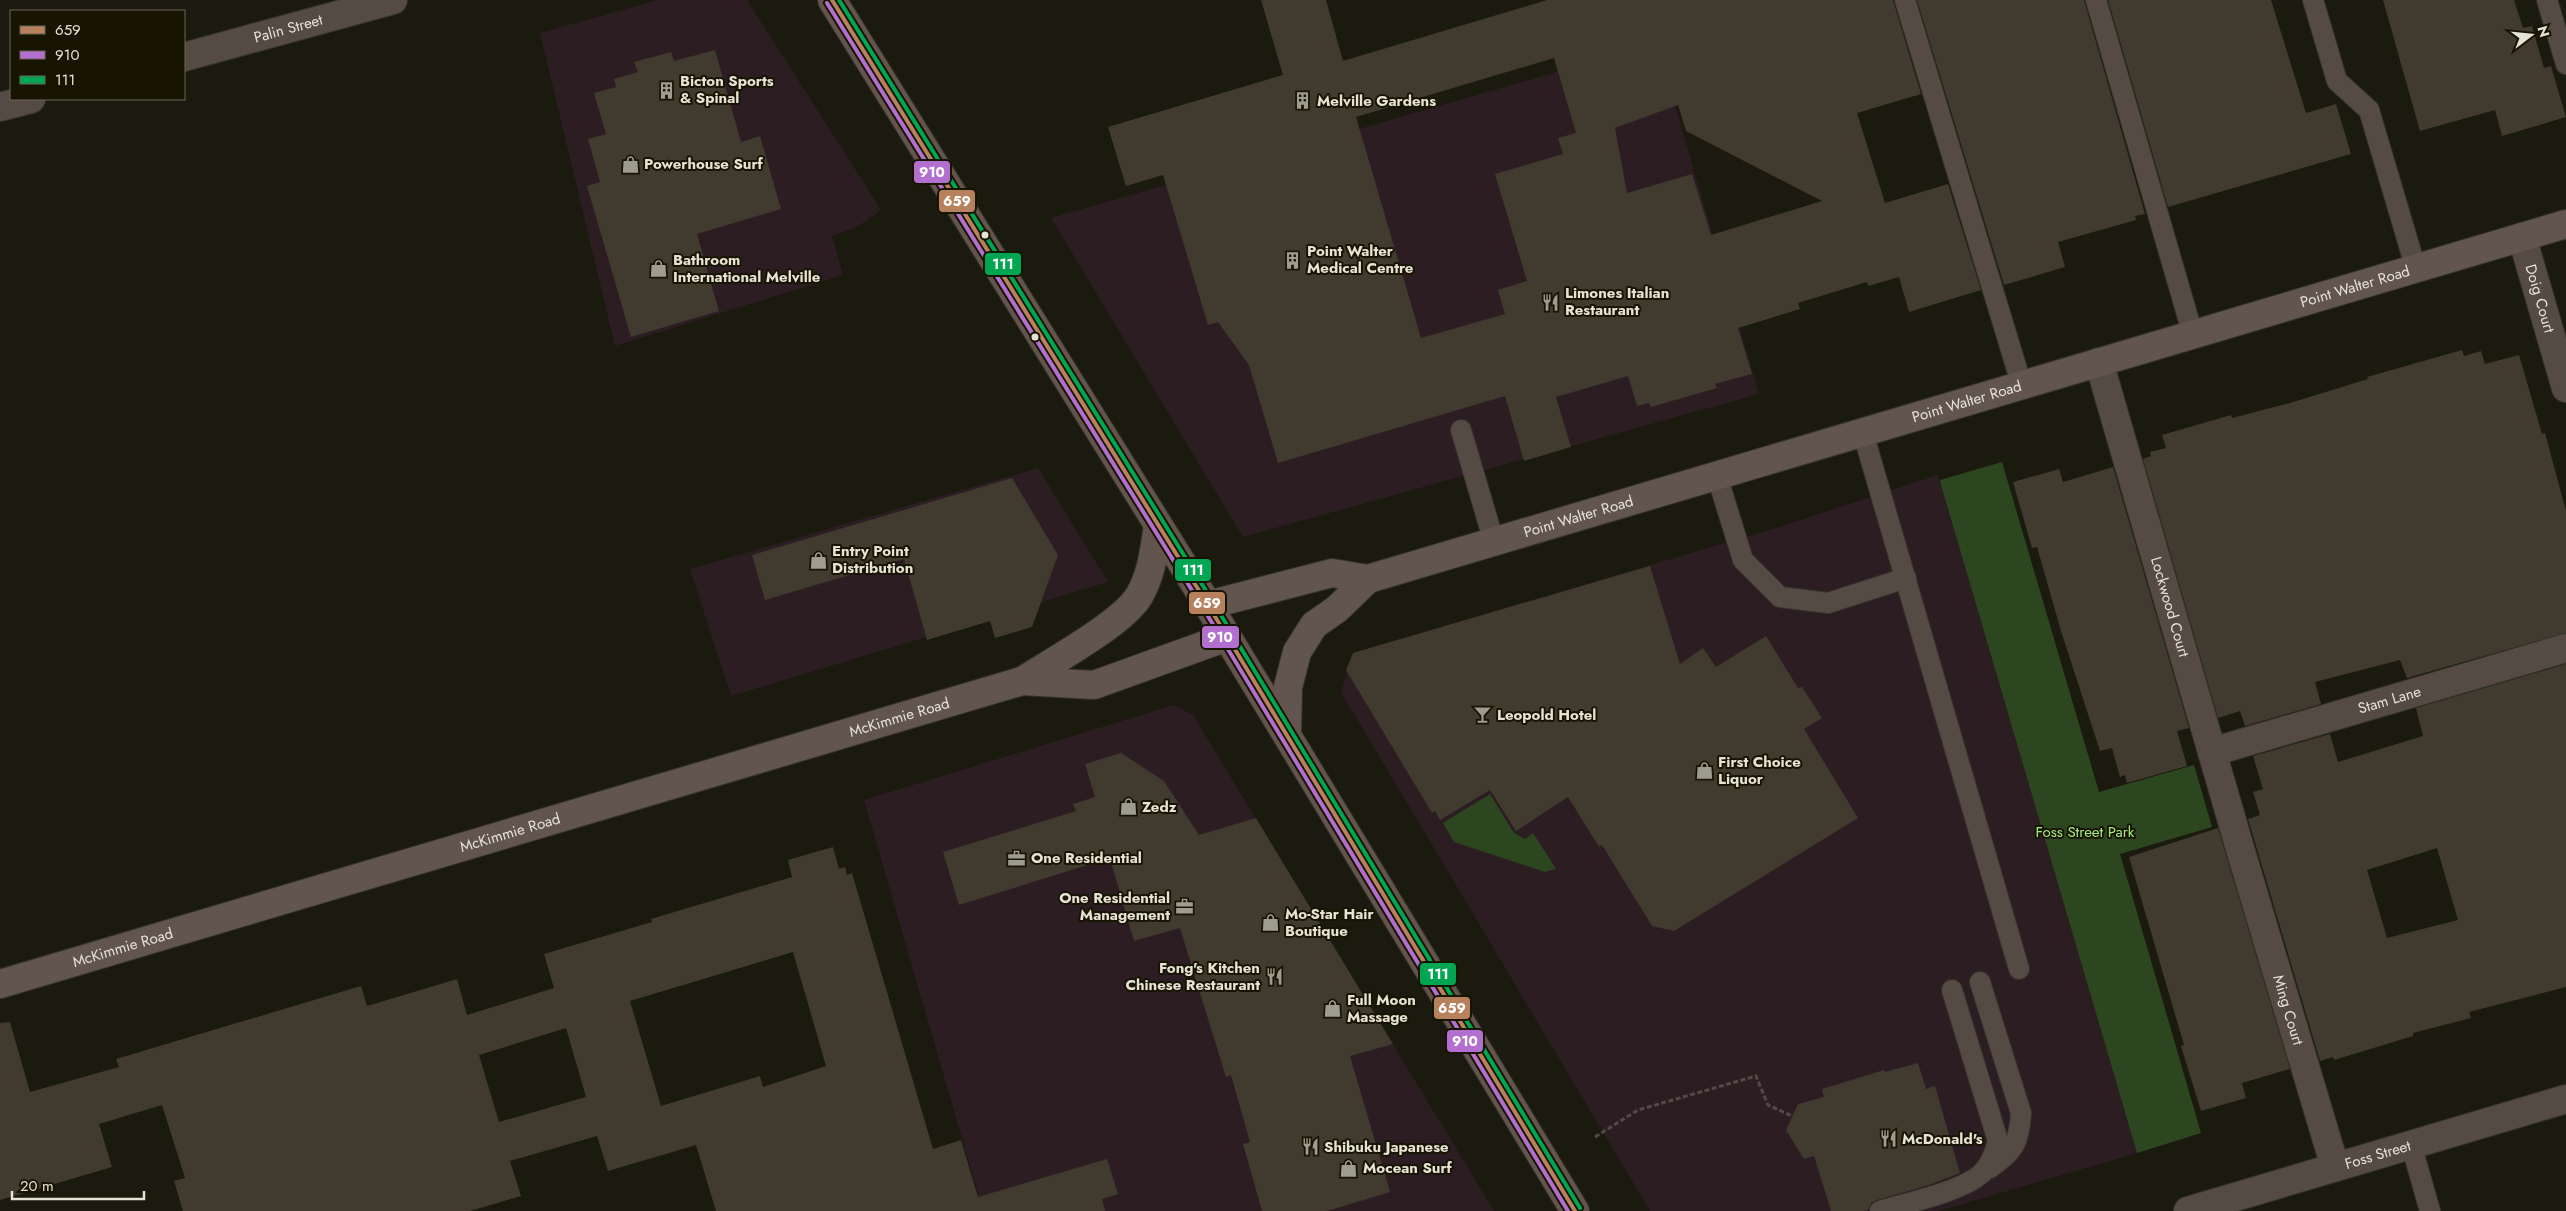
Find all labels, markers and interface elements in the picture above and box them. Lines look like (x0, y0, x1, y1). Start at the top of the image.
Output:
street label: Palin Street (251, 9, 326, 48)
legend (10, 10, 185, 100)
north arrow (2506, 10, 2556, 60)
text: 659 (55, 19, 81, 41)
text: N (2532, 23, 2555, 40)
text: 910 (55, 44, 79, 66)
text: 111 (55, 69, 75, 91)
place label: Bicton Sports & Spinal (680, 70, 774, 109)
building icon: Bicton Sports & Spinal (656, 80, 676, 100)
place label: Melville Gardens (1317, 90, 1436, 112)
building icon: Melville Gardens (1293, 91, 1313, 111)
place label: Powerhouse Surf (644, 153, 764, 175)
shop icon: Powerhouse Surf (620, 154, 640, 174)
line badge: 910 (913, 160, 951, 184)
text: 910 (919, 162, 945, 182)
line badge: 659 (938, 189, 976, 213)
text: 659 (943, 191, 971, 211)
unlabelled marker (980, 230, 990, 240)
place label: Point Walter Medical Centre (1307, 240, 1414, 279)
place label: Bathroom International Melville (673, 249, 821, 288)
building icon: Point Walter Medical Centre (1283, 250, 1303, 270)
line badge: 111 (984, 252, 1022, 276)
text: 111 (992, 254, 1014, 274)
shop icon: Bathroom International Melville (649, 259, 669, 279)
street label: Point Walter Road (2298, 260, 2412, 313)
street label: Doig Court (2519, 262, 2560, 336)
place label: Limones Italian Restaurant (1565, 282, 1669, 321)
restaurant icon: Limones Italian Restaurant (1541, 292, 1561, 312)
unlabelled marker (1030, 332, 1040, 342)
street label: Point Walter Road (1909, 375, 2024, 428)
street label: Point Walter Road (1521, 490, 1636, 543)
place label: Entry Point Distribution (832, 540, 913, 579)
shop icon: Entry Point Distribution (808, 550, 828, 570)
street label: Lockwood Court (2145, 554, 2195, 660)
line badge: 111 (1174, 558, 1212, 582)
text: 111 (1182, 560, 1204, 580)
line badge: 659 (1188, 591, 1226, 615)
text: 659 (1193, 593, 1221, 613)
line badge: 910 (1201, 625, 1240, 649)
text: 910 (1207, 627, 1233, 647)
street label: Stam Lane (2355, 680, 2424, 720)
street label: McKimmie Road (846, 692, 952, 743)
place label: Leopold Hotel (1497, 704, 1596, 726)
bar icon: Leopold Hotel (1473, 705, 1493, 725)
place label: First Choice Liquor (1718, 751, 1801, 790)
shop icon: First Choice Liquor (1694, 761, 1714, 781)
place label: Zedz (1142, 796, 1177, 818)
shop icon: Zedz (1118, 797, 1138, 817)
street label: McKimmie Road (457, 807, 563, 858)
park label: Foss Street Park (2036, 821, 2135, 843)
place label: One Residential (1031, 847, 1142, 869)
office icon: One Residential (1007, 848, 1027, 868)
place label: One Residential Management (1059, 887, 1170, 926)
office icon: One Residential Management (1174, 897, 1194, 917)
place label: Mo-Star Hair Boutique (1285, 903, 1374, 942)
shop icon: Mo-Star Hair Boutique (1261, 913, 1281, 933)
street label: McKimmie Road (70, 922, 176, 973)
place label: Fong's Kitchen Chinese Restaurant (1125, 957, 1260, 996)
line badge: 111 (1419, 962, 1457, 986)
text: 111 (1427, 964, 1449, 984)
restaurant icon: Fong's Kitchen Chinese Restaurant (1264, 967, 1284, 987)
street label: Ming Court (2267, 972, 2309, 1048)
place label: Full Moon Massage (1347, 989, 1416, 1028)
line badge: 659 (1433, 996, 1471, 1020)
text: 659 (1438, 998, 1466, 1018)
shop icon: Full Moon Massage (1323, 999, 1343, 1019)
line badge: 910 (1446, 1029, 1484, 1053)
text: 910 (1452, 1031, 1478, 1051)
place label: McDonald's (1902, 1128, 1983, 1150)
restaurant icon: McDonald's (1878, 1129, 1898, 1149)
street label: Foss Street (2342, 1134, 2414, 1175)
place label: Shibuku Japanese (1324, 1136, 1449, 1158)
restaurant icon: Shibuku Japanese (1300, 1137, 1320, 1157)
place label: Mocean Surf (1363, 1157, 1453, 1179)
shop icon: Mocean Surf (1339, 1158, 1359, 1178)
scale bar (12, 1168, 145, 1200)
text: 20 m (20, 1175, 54, 1197)

